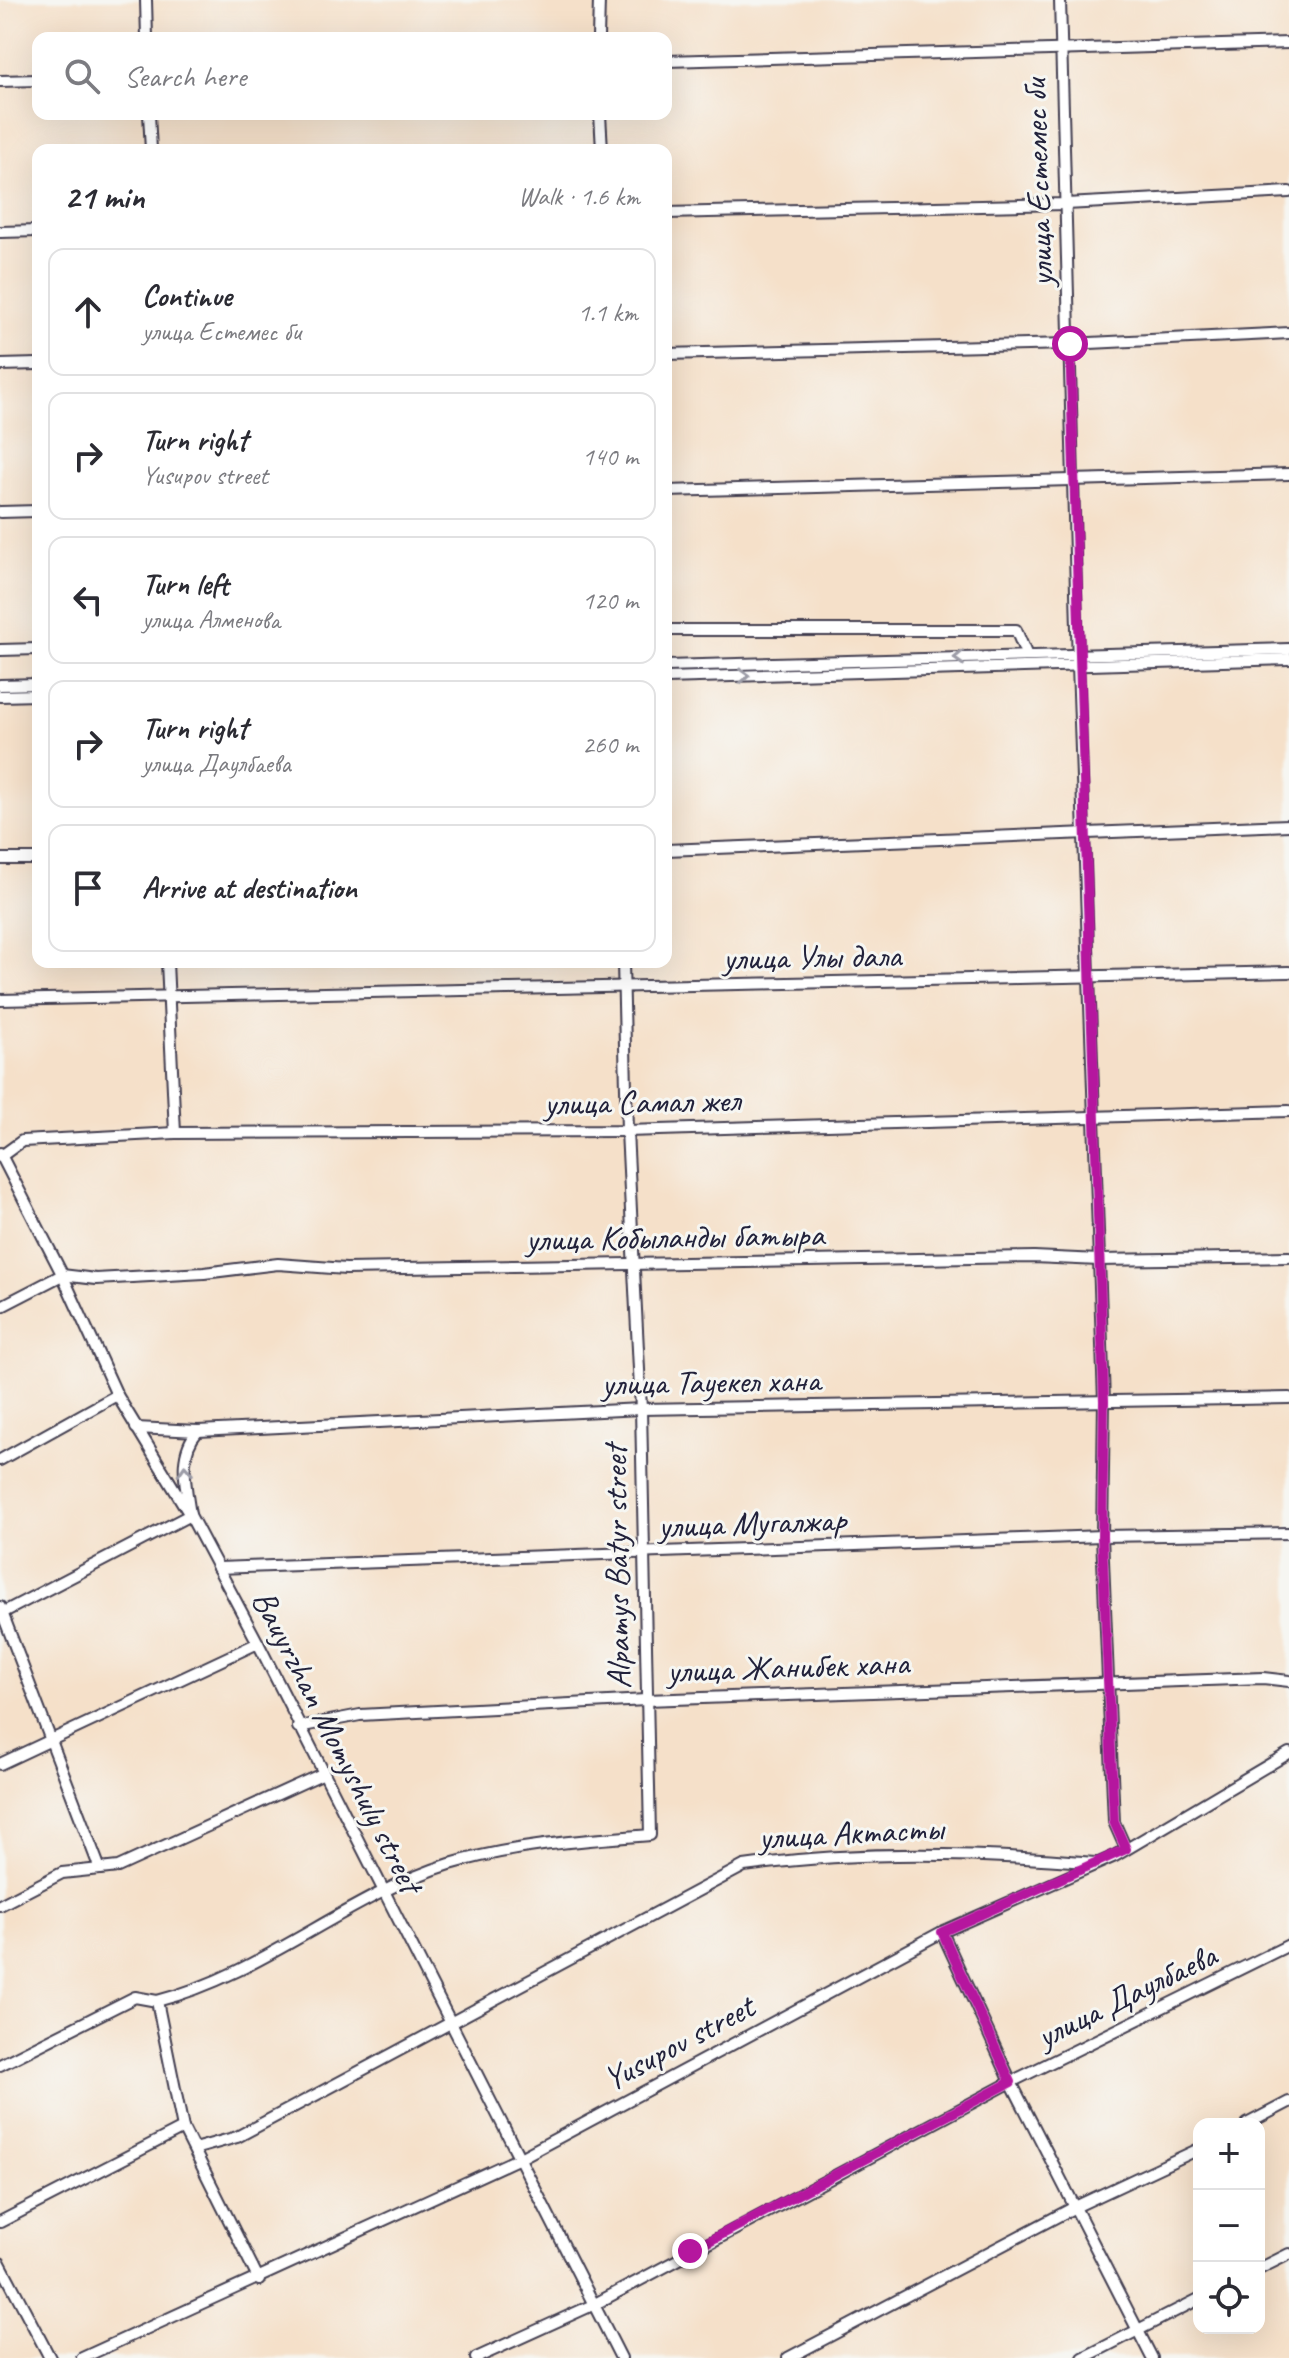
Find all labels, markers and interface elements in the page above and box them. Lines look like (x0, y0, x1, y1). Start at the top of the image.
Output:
search box (32, 32, 672, 120)
icon: search (60, 54, 104, 98)
text: Search here (124, 57, 246, 95)
street label: улица Естемес би (1012, 76, 1063, 289)
text: 21 min (64, 175, 144, 218)
text: Walk · 1.6 km (518, 180, 640, 213)
text: Continue (142, 277, 232, 315)
icon: ahead (66, 290, 110, 334)
text: 1.1 km (578, 296, 638, 329)
text: улица Естемес би (142, 315, 301, 348)
route start (1052, 326, 1088, 362)
text: Turn right (142, 421, 247, 459)
icon: right (66, 434, 110, 478)
text: 140 m (582, 440, 638, 473)
text: Yusupov street (142, 459, 268, 492)
text: Turn left (142, 565, 229, 603)
icon: left (66, 578, 110, 622)
text: 120 m (582, 584, 638, 617)
text: улица Алменова (142, 603, 280, 636)
one-way arrow (952, 649, 965, 666)
one-way arrow (738, 667, 751, 684)
text: Turn right (142, 709, 247, 747)
icon: right (66, 722, 110, 766)
text: 260 m (582, 728, 638, 761)
text: улица Даулбаева (142, 747, 291, 780)
icon: arrive (66, 866, 110, 910)
text: Arrive at destination (142, 869, 357, 907)
street label: улица Улы дала (720, 933, 904, 980)
street label: улица Самал жел (542, 1078, 743, 1125)
street label: улица Кобыланды батыра (524, 1212, 827, 1261)
street label: улица Тауекел хана (599, 1358, 824, 1405)
street label: Alpamys Batyr street (593, 1440, 640, 1689)
one-way arrow (177, 1464, 194, 1477)
street label: улица Мугалжар (655, 1498, 849, 1547)
street label: Bauyrzhan Momyshuly street (243, 1583, 435, 1904)
street label: улица Жанибек хана (664, 1641, 912, 1692)
street label: улица Актасты (756, 1806, 947, 1859)
street label: улица Даулбаева (1028, 1932, 1225, 2058)
street label: Yusupov street (595, 1983, 764, 2100)
map controls (1193, 2118, 1265, 2334)
button: + (1193, 2118, 1265, 2190)
button: − (1193, 2190, 1265, 2262)
route end (672, 2233, 708, 2269)
button: locate (1193, 2262, 1265, 2334)

